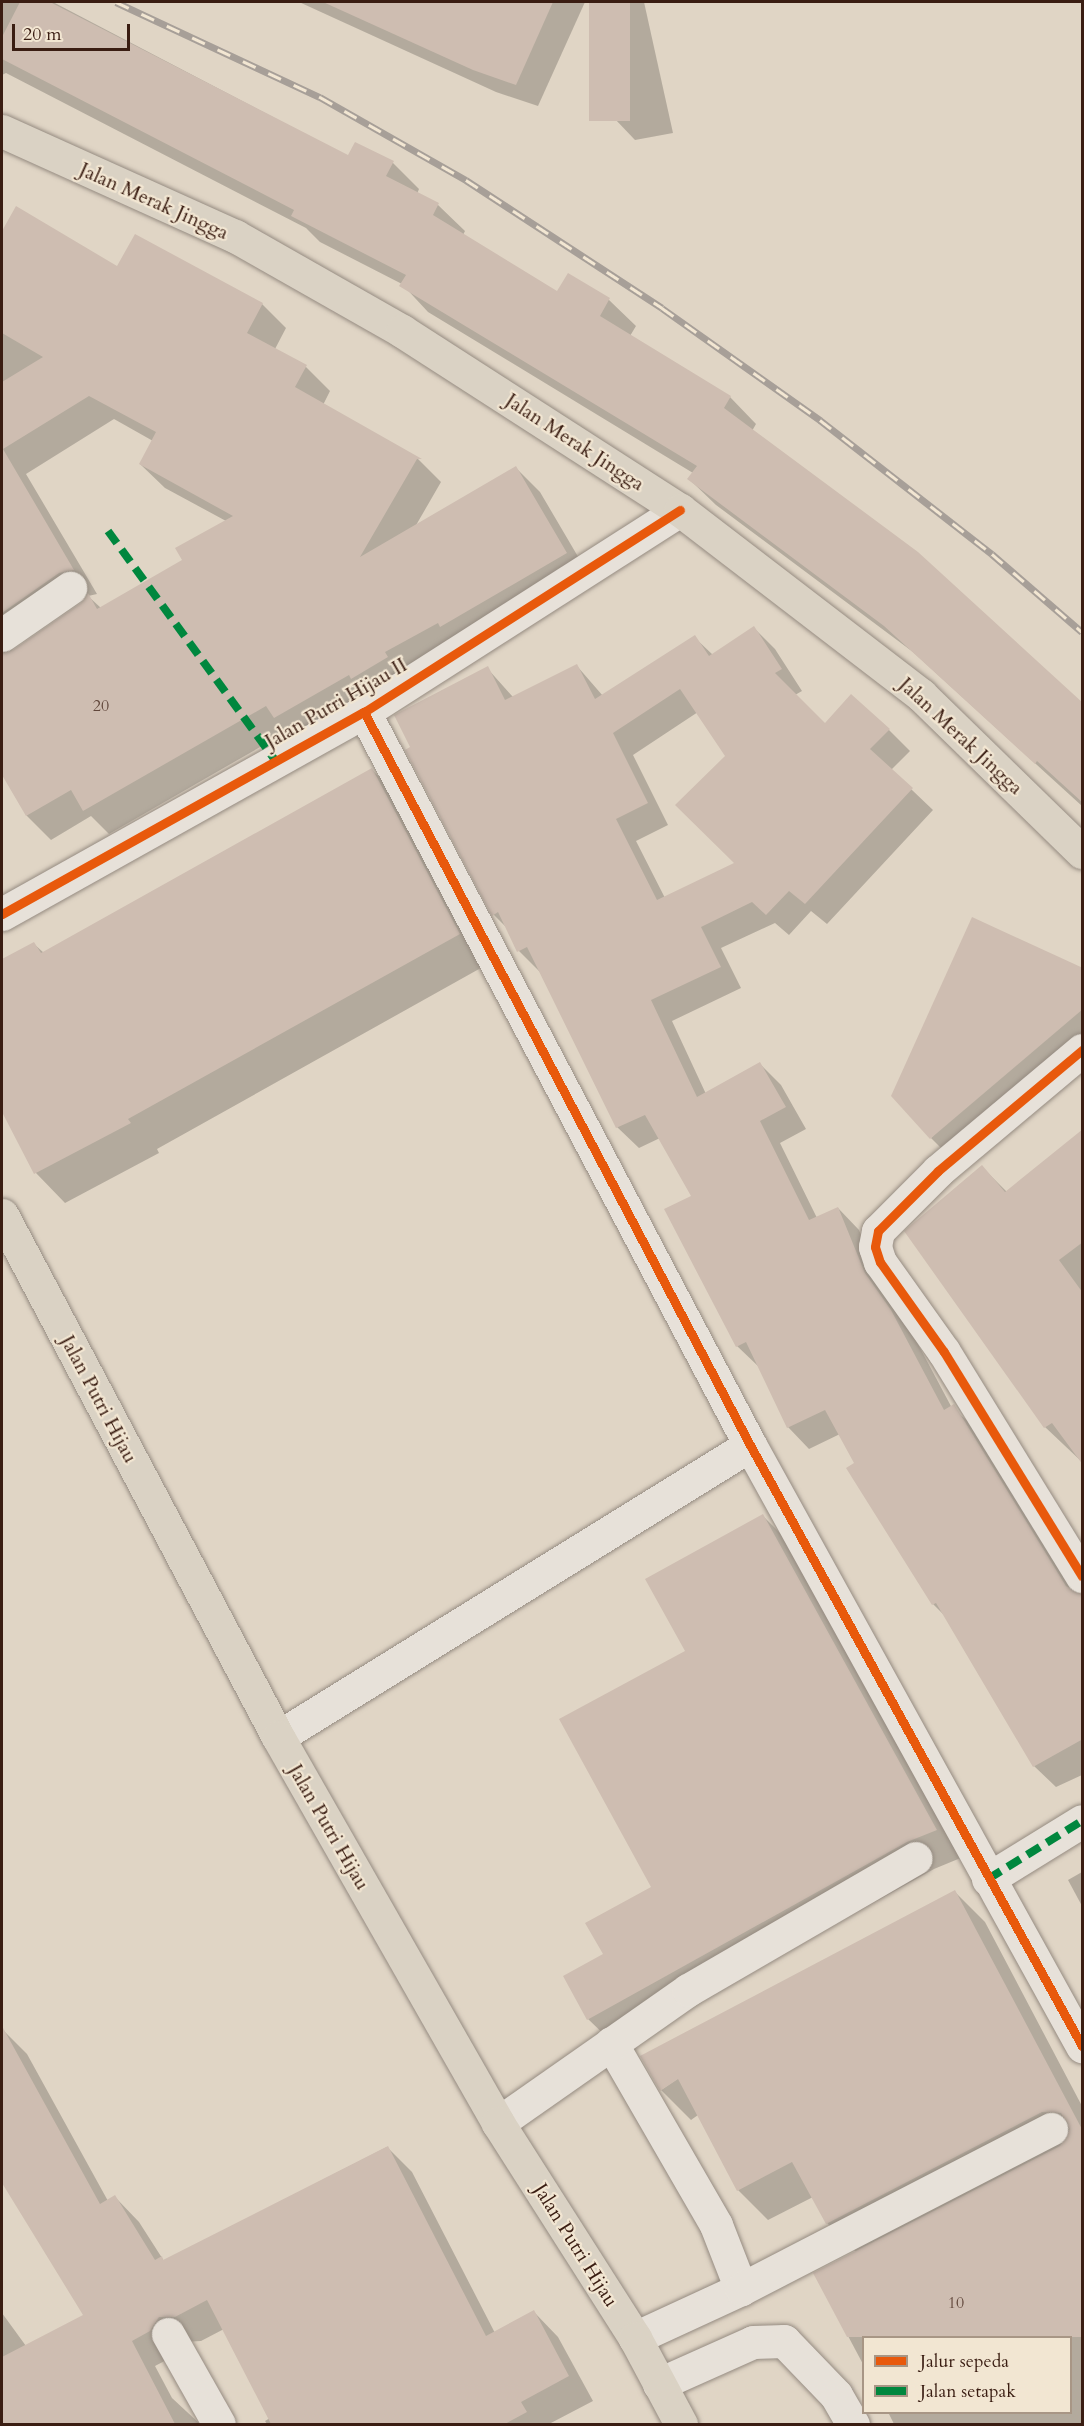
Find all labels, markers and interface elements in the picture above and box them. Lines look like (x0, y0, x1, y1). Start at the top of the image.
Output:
scale bar (15, 12, 134, 50)
text: 20 m (23, 22, 62, 47)
street label: Jalan Merak Jingga (76, 157, 232, 245)
street label: Jalan Merak Jingga (501, 388, 649, 496)
street label: Jalan Putri Hijau II (261, 653, 411, 753)
street label: Jalan Merak Jingga (894, 672, 1028, 800)
house number: 20 (93, 696, 109, 716)
street label: Jalan Putri Hijau (55, 1331, 143, 1467)
street label: Jalan Putri Hijau (283, 1760, 375, 1894)
street label: Jalan Putri Hijau (528, 2179, 624, 2311)
house number: 10 (948, 2293, 964, 2313)
legend (862, 2336, 1072, 2414)
text: Jalur sepeda (920, 2349, 1009, 2374)
text: Jalan setapak (920, 2379, 1016, 2404)

